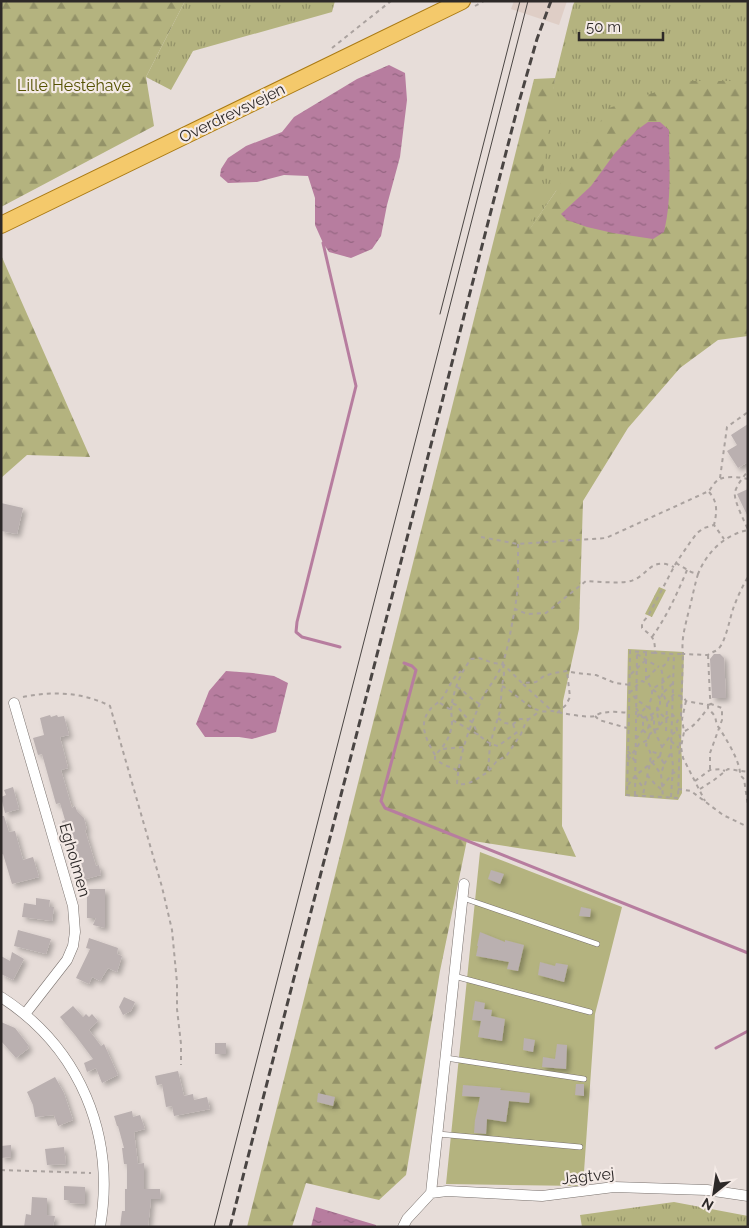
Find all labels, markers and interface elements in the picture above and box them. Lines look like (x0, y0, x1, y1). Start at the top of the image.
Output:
scale bar (579, 10, 663, 42)
text: 50 m (586, 18, 621, 36)
park label: Lille Hestehave (17, 76, 131, 95)
street label: Overdrevsvejen (176, 79, 288, 147)
street label: Egholmen (55, 821, 95, 899)
street label: Jagtvej (561, 1164, 615, 1188)
north arrow (689, 1168, 739, 1218)
text: N (699, 1195, 716, 1214)

